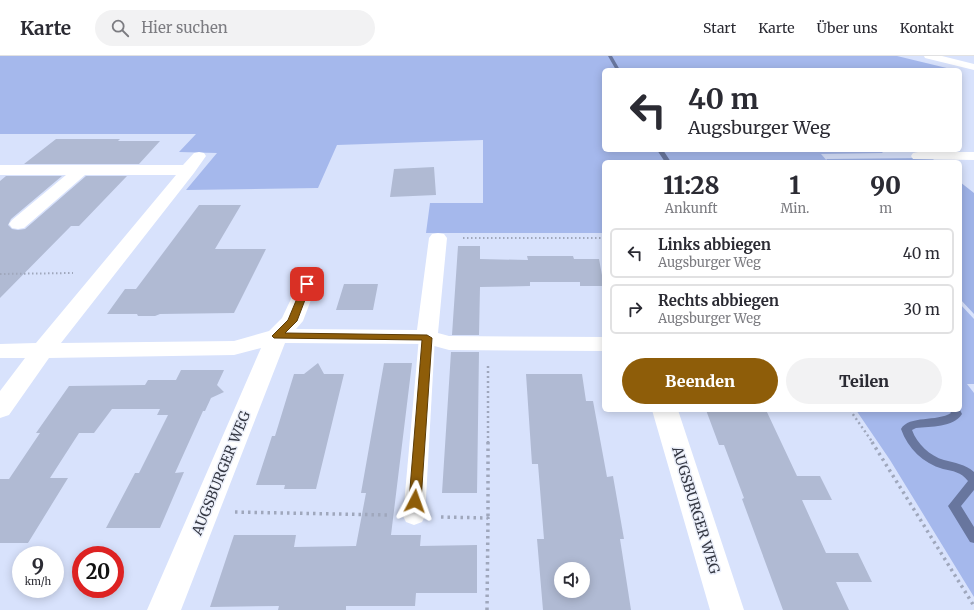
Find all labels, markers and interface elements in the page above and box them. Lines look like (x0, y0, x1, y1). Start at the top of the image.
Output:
search box (95, 10, 375, 46)
text: Karte (20, 16, 71, 40)
icon: search (109, 17, 131, 39)
text: Hier suchen (141, 18, 228, 37)
text: Start (703, 19, 736, 37)
text: Karte (758, 19, 795, 37)
text: Über uns (817, 19, 878, 37)
text: Kontakt (900, 19, 954, 37)
text: 40 m (688, 81, 759, 117)
icon: left (622, 84, 674, 136)
text: Augsburger Weg (688, 116, 831, 139)
text: 11:28 (663, 170, 720, 201)
text: 1 (789, 170, 801, 201)
text: 90 (870, 170, 901, 201)
text: Ankunft (665, 200, 718, 217)
text: Min. (780, 200, 809, 217)
text: m (879, 200, 892, 217)
text: Links abbiegen (658, 235, 771, 254)
icon: left (624, 242, 646, 264)
text: 40 m (903, 244, 940, 263)
text: Augsburger Weg (658, 254, 761, 271)
pin (290, 267, 324, 301)
icon: arrive (296, 273, 318, 295)
text: Rechts abbiegen (658, 291, 779, 310)
icon: right (624, 298, 646, 320)
text: 30 m (903, 300, 940, 319)
text: Augsburger Weg (658, 310, 761, 327)
button: Beenden (622, 358, 778, 404)
button: Teilen (786, 358, 942, 404)
street label: AUGSBURGER WEG (188, 408, 254, 539)
street label: AUGSBURGER WEG (668, 443, 724, 576)
position arrow (394, 480, 436, 522)
speed limit sign: 20 (72, 546, 124, 598)
text: 9 (32, 554, 44, 579)
map controls (554, 562, 590, 598)
button: sound (554, 562, 590, 598)
text: km/h (25, 575, 51, 588)

